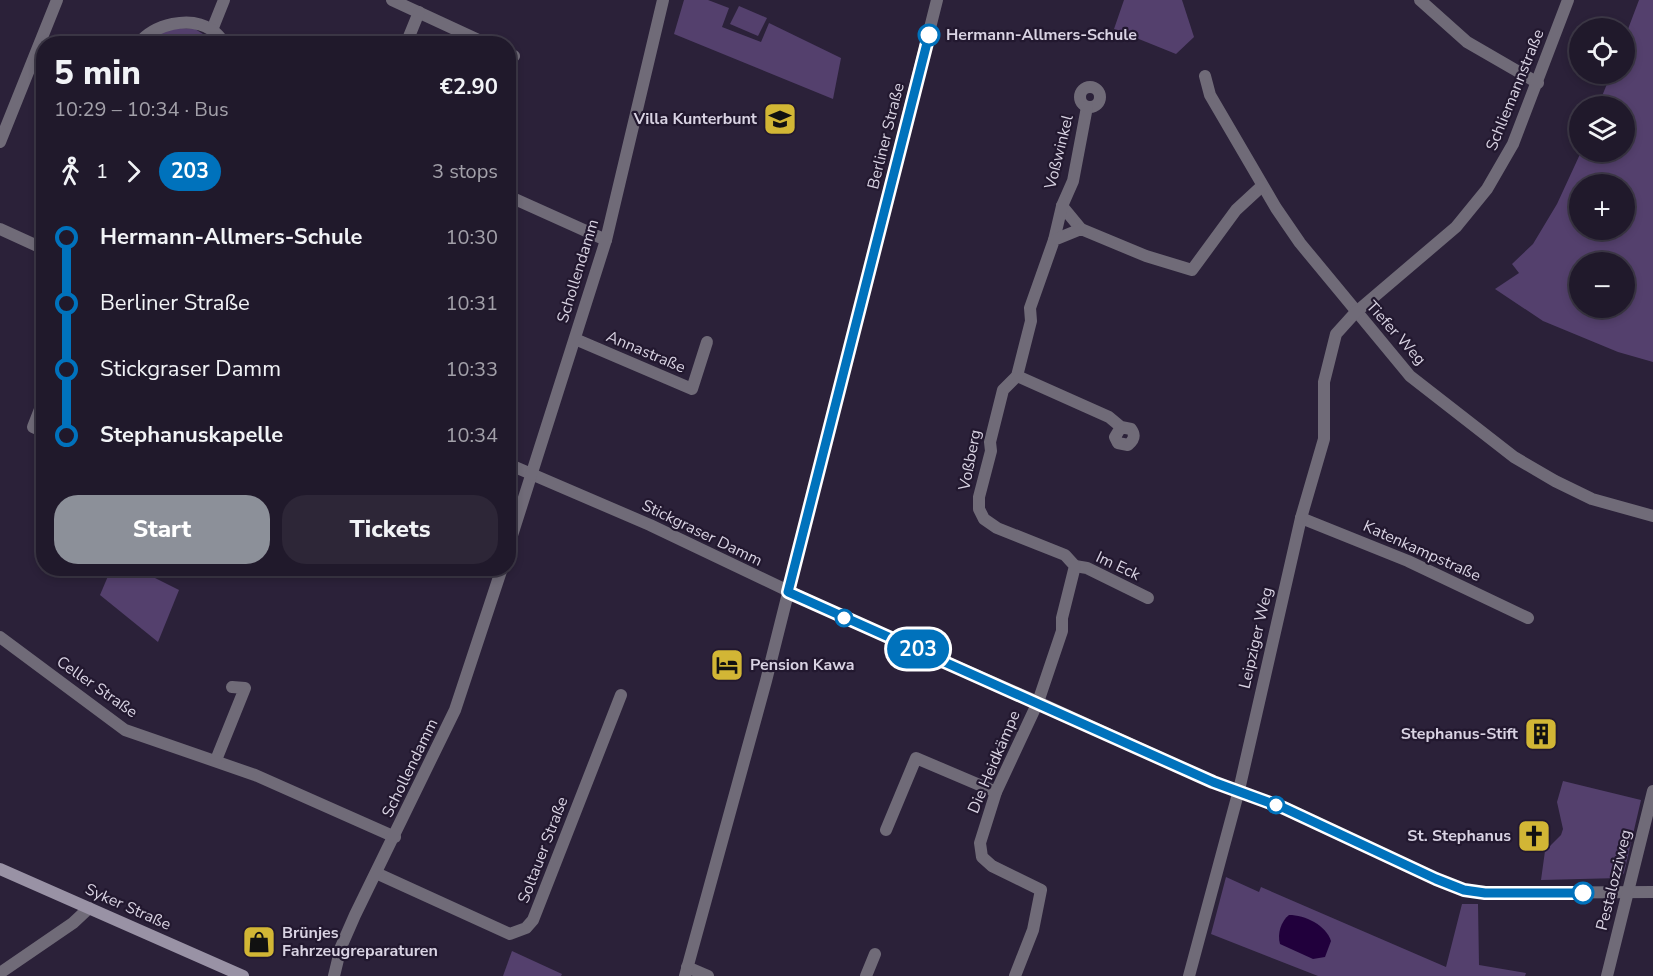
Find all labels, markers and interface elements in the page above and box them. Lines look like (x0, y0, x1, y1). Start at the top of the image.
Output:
map controls (1569, 18, 1635, 318)
button: locate (1569, 18, 1635, 84)
marker: Hermann-Allmers-Schule (918, 24, 940, 46)
place label: Hermann-Allmers-Schule (946, 24, 1137, 46)
street label: Schliemannstraße (1481, 26, 1549, 154)
text: 5 min (54, 51, 141, 96)
text: €2.90 (440, 72, 498, 102)
street label: Berliner Straße (862, 81, 910, 191)
text: 10:29 – 10:34 · Bus (54, 96, 229, 123)
button: layers (1569, 96, 1635, 162)
school or university icon: Villa Kunterbunt (762, 101, 798, 137)
place label: Villa Kunterbunt (633, 108, 758, 130)
street label: Voßwinkel (1039, 112, 1079, 192)
icon: walk (54, 155, 87, 188)
icon: forward (117, 155, 150, 188)
text: 203 (171, 157, 209, 185)
text: 1 (96, 158, 108, 185)
text: 3 stops (432, 158, 498, 185)
button: + (1569, 174, 1635, 240)
street label: Schollendamm (552, 216, 604, 326)
text: Hermann-Allmers-Schule (100, 222, 362, 252)
text: 10:30 (445, 224, 498, 251)
button: − (1569, 252, 1635, 318)
text: Berliner Straße (100, 288, 250, 318)
text: 10:31 (445, 290, 498, 317)
street label: Tiefer Weg (1361, 296, 1431, 370)
street label: Annastraße (603, 325, 689, 379)
text: Stickgraser Damm (100, 354, 281, 384)
text: 10:33 (445, 356, 498, 383)
text: Stephanuskapelle (100, 420, 283, 450)
text: 10:34 (445, 422, 498, 449)
street label: Voßberg (953, 428, 987, 493)
street label: Stickgraser Damm (638, 494, 766, 572)
button: Start (54, 495, 270, 564)
button: Tickets (282, 495, 498, 564)
street label: Katenkampstraße (1360, 515, 1484, 587)
street label: Im Eck (1092, 546, 1145, 586)
street label: Leipziger Weg (1234, 585, 1278, 691)
unlabelled marker (835, 609, 853, 627)
line badge: 203 (884, 630, 952, 668)
text: 203 (899, 635, 937, 663)
hotel icon: Pension Kawa (709, 647, 745, 683)
street label: Celler Straße (52, 651, 142, 723)
place label: Pension Kawa (750, 654, 854, 676)
street label: Die Heidkämpe (962, 707, 1026, 817)
street label: Schollendamm (377, 715, 443, 821)
building icon: Stephanus-Stift (1523, 716, 1559, 752)
place label: Stephanus-Stift (1401, 723, 1519, 745)
street label: Soltauer Straße (513, 793, 573, 907)
unlabelled marker (1267, 796, 1285, 814)
church icon: St. Stephanus (1516, 818, 1552, 854)
place label: St. Stephanus (1407, 825, 1511, 847)
street label: Pestalozziweg (1591, 827, 1637, 933)
street label: Syker Straße (81, 878, 175, 936)
unlabelled marker (1572, 882, 1594, 904)
place label: Brünjes Fahrzeugreparaturen (282, 922, 438, 962)
shop icon: Brünjes Fahrzeugreparaturen (241, 924, 277, 960)

